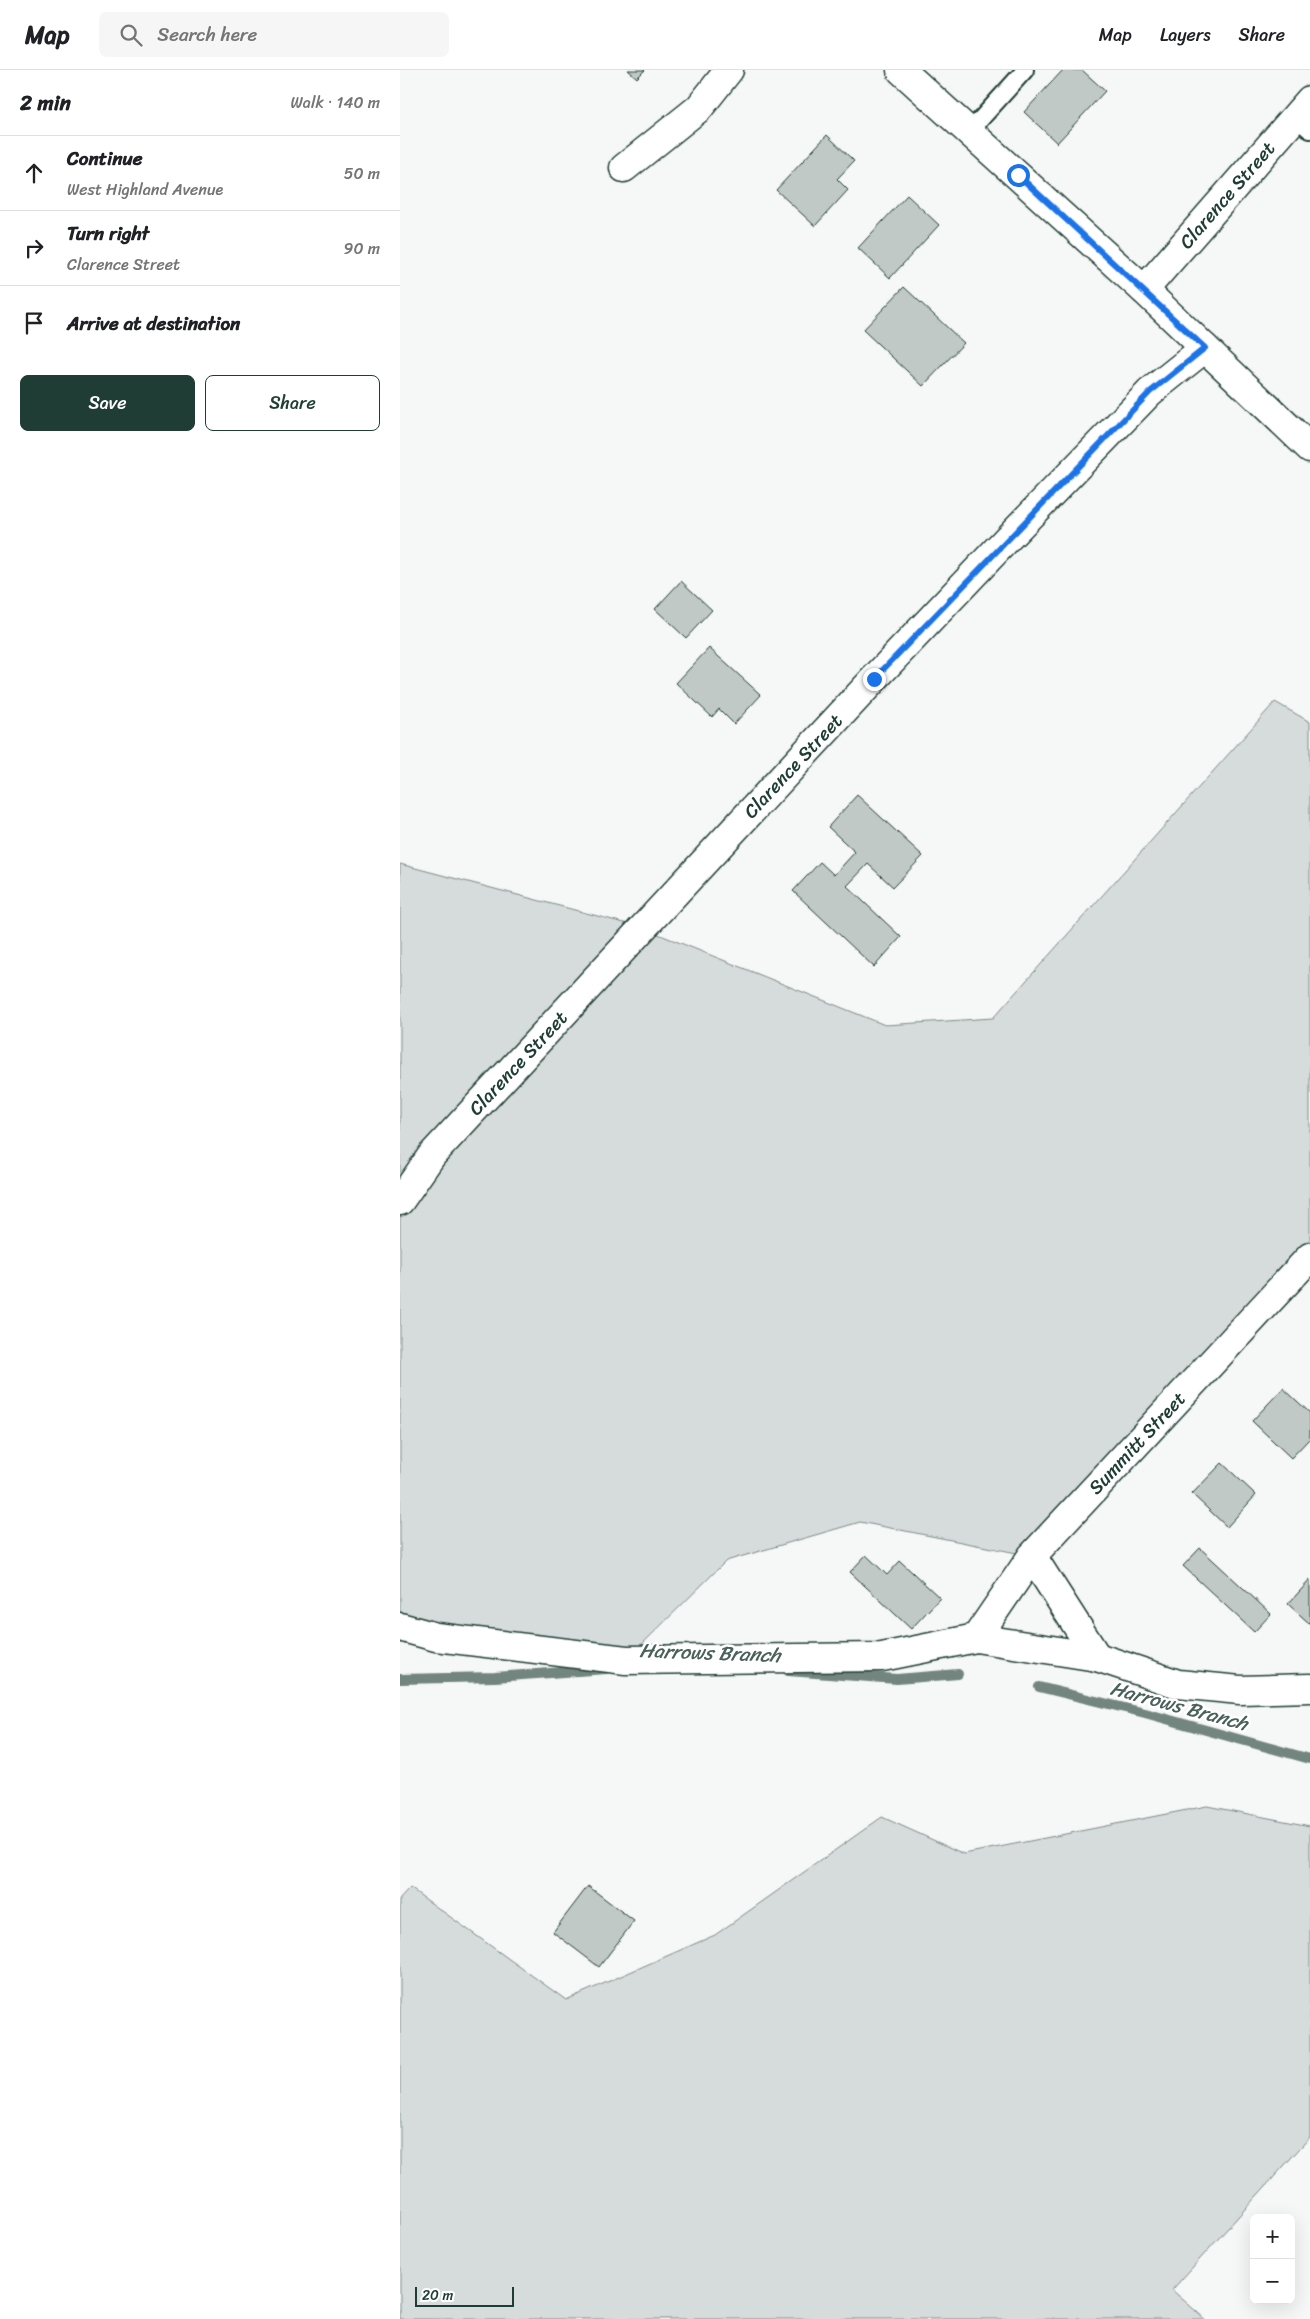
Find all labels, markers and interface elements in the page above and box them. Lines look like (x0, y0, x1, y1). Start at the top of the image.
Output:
search box (99, 12, 449, 57)
text: Map (25, 14, 69, 56)
text: Search here (157, 18, 257, 51)
text: Map (1099, 19, 1132, 51)
text: Layers (1160, 19, 1211, 51)
text: Share (1239, 19, 1285, 51)
icon: search (117, 21, 145, 49)
text: 2 min (20, 84, 71, 122)
text: Walk · 140 m (291, 88, 380, 117)
street label: Clarence Street (1171, 134, 1283, 256)
text: Continue (67, 142, 143, 175)
icon: ahead (20, 159, 48, 187)
text: 50 m (344, 159, 380, 188)
route start (1007, 164, 1030, 187)
text: West Highland Avenue (67, 175, 223, 204)
text: Turn right (67, 217, 149, 250)
icon: right (20, 234, 48, 262)
text: 90 m (344, 234, 380, 263)
text: Clarence Street (67, 250, 180, 279)
text: Arrive at destination (67, 307, 240, 340)
icon: arrive (20, 309, 48, 337)
button: Save (20, 375, 195, 431)
button: Share (205, 375, 380, 431)
route end (863, 668, 886, 691)
street label: Clarence Street (735, 706, 851, 826)
street label: Clarence Street (460, 1003, 576, 1123)
street label: Summitt Street (1080, 1384, 1194, 1502)
water label: Harrows Branch (639, 1633, 784, 1673)
water label: Harrows Branch (1106, 1671, 1254, 1742)
map controls (1250, 2214, 1295, 2304)
button: + (1250, 2214, 1295, 2259)
button: − (1250, 2259, 1295, 2304)
text: 20 m (422, 2283, 453, 2308)
scale bar (415, 2284, 514, 2307)

